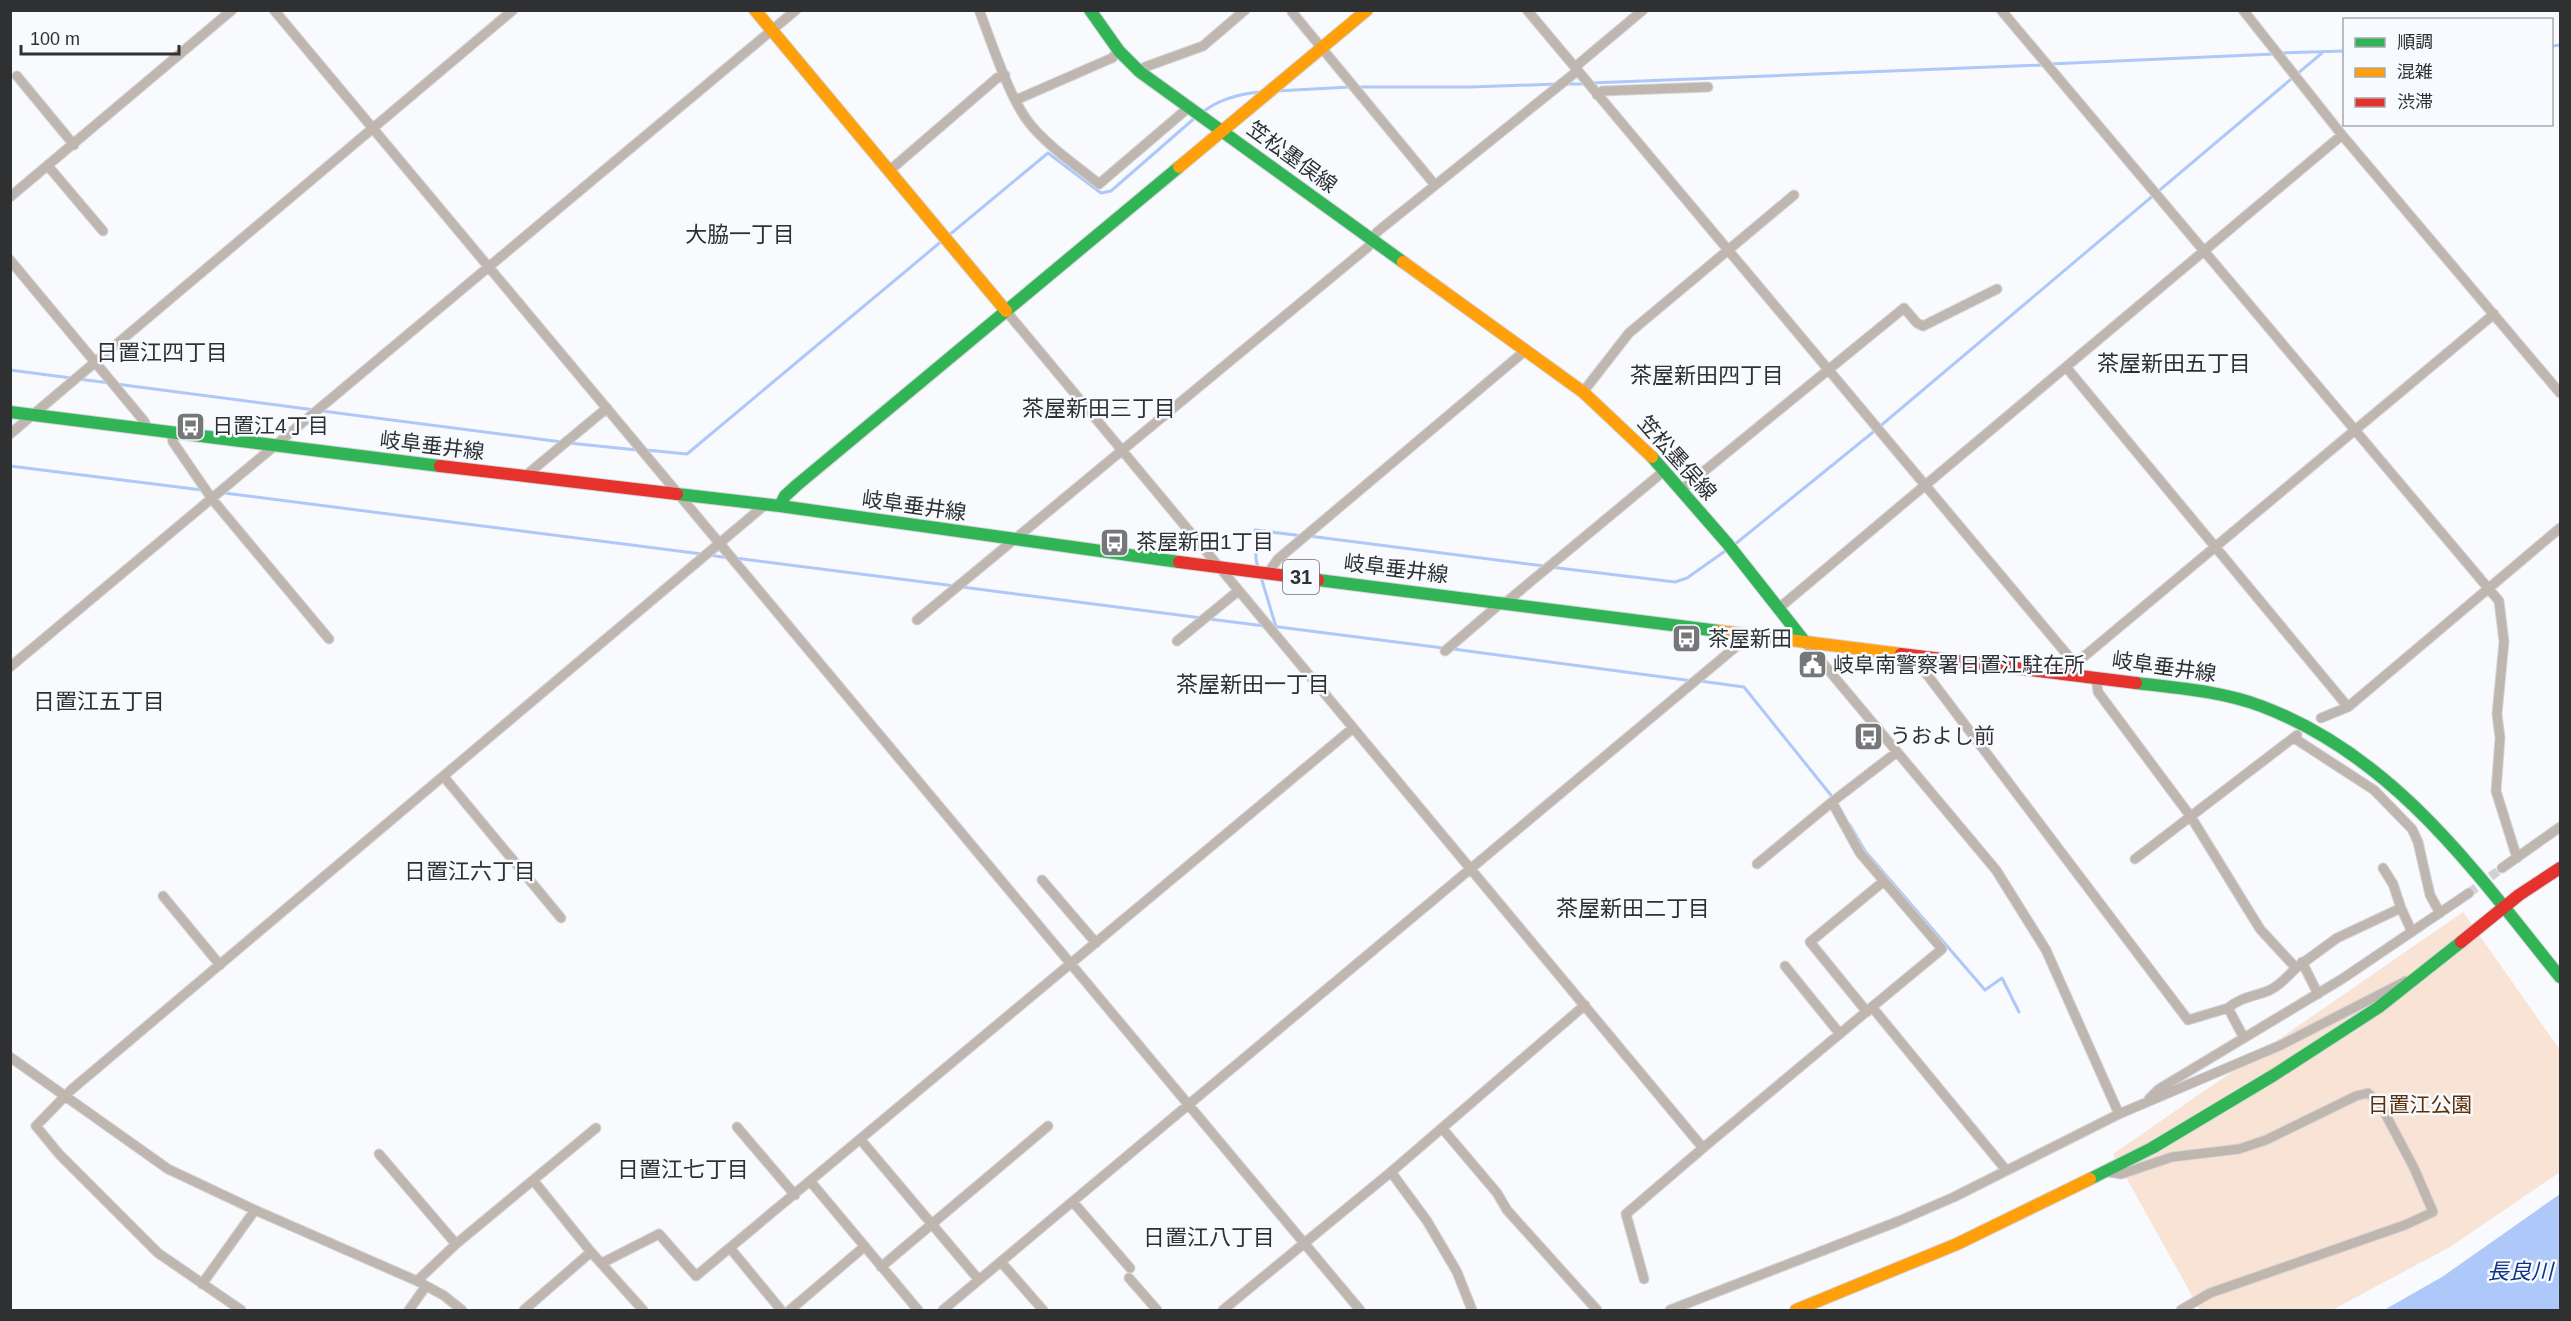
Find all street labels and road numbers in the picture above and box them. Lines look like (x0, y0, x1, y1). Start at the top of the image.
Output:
street label: 笠松墨俣線 (1243, 116, 1342, 197)
street label: 笠松墨俣線 (1634, 411, 1721, 504)
street label: 岐阜垂井線 (379, 428, 486, 463)
street label: 岐阜垂井線 (860, 487, 968, 524)
street label: 岐阜垂井線 (1343, 551, 1450, 586)
road number: 31 (1283, 560, 1319, 594)
street label: 岐阜垂井線 (2110, 648, 2218, 685)

